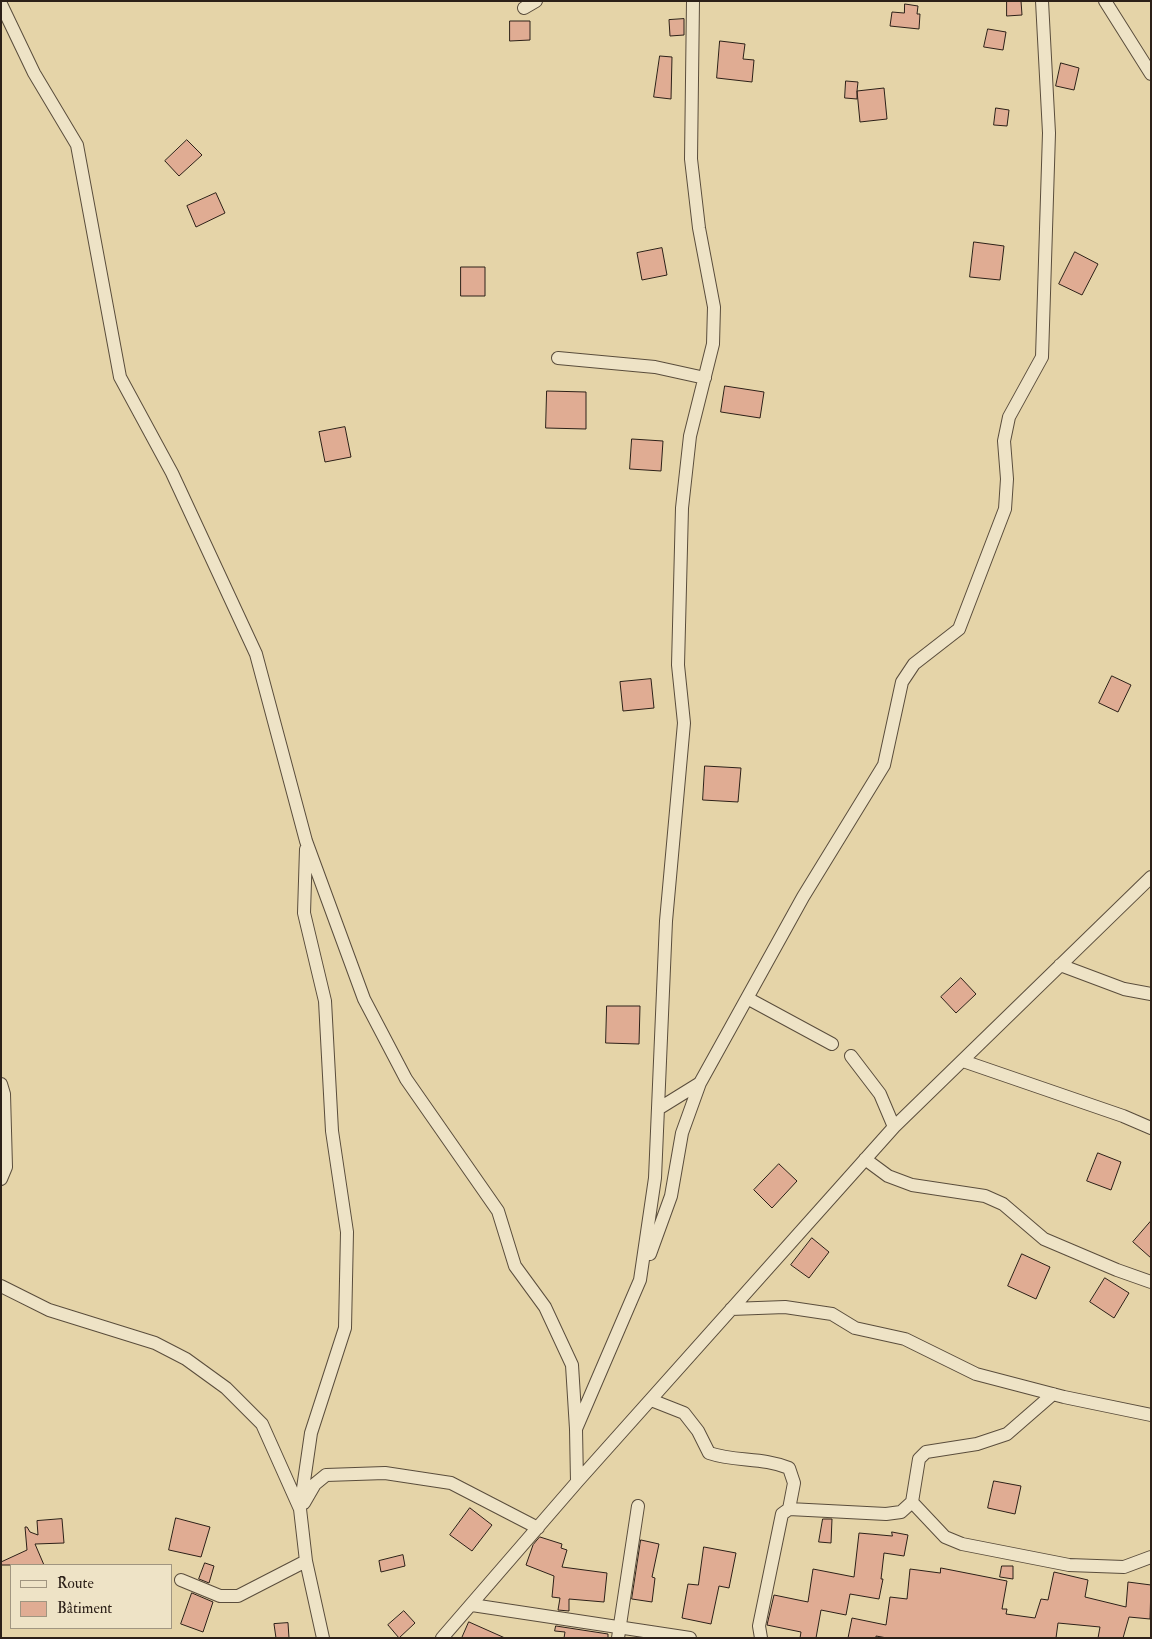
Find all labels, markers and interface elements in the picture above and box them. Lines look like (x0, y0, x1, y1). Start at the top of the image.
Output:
legend (10, 1564, 172, 1629)
text: Route (57, 1574, 94, 1593)
text: Bâtiment (57, 1599, 112, 1618)

